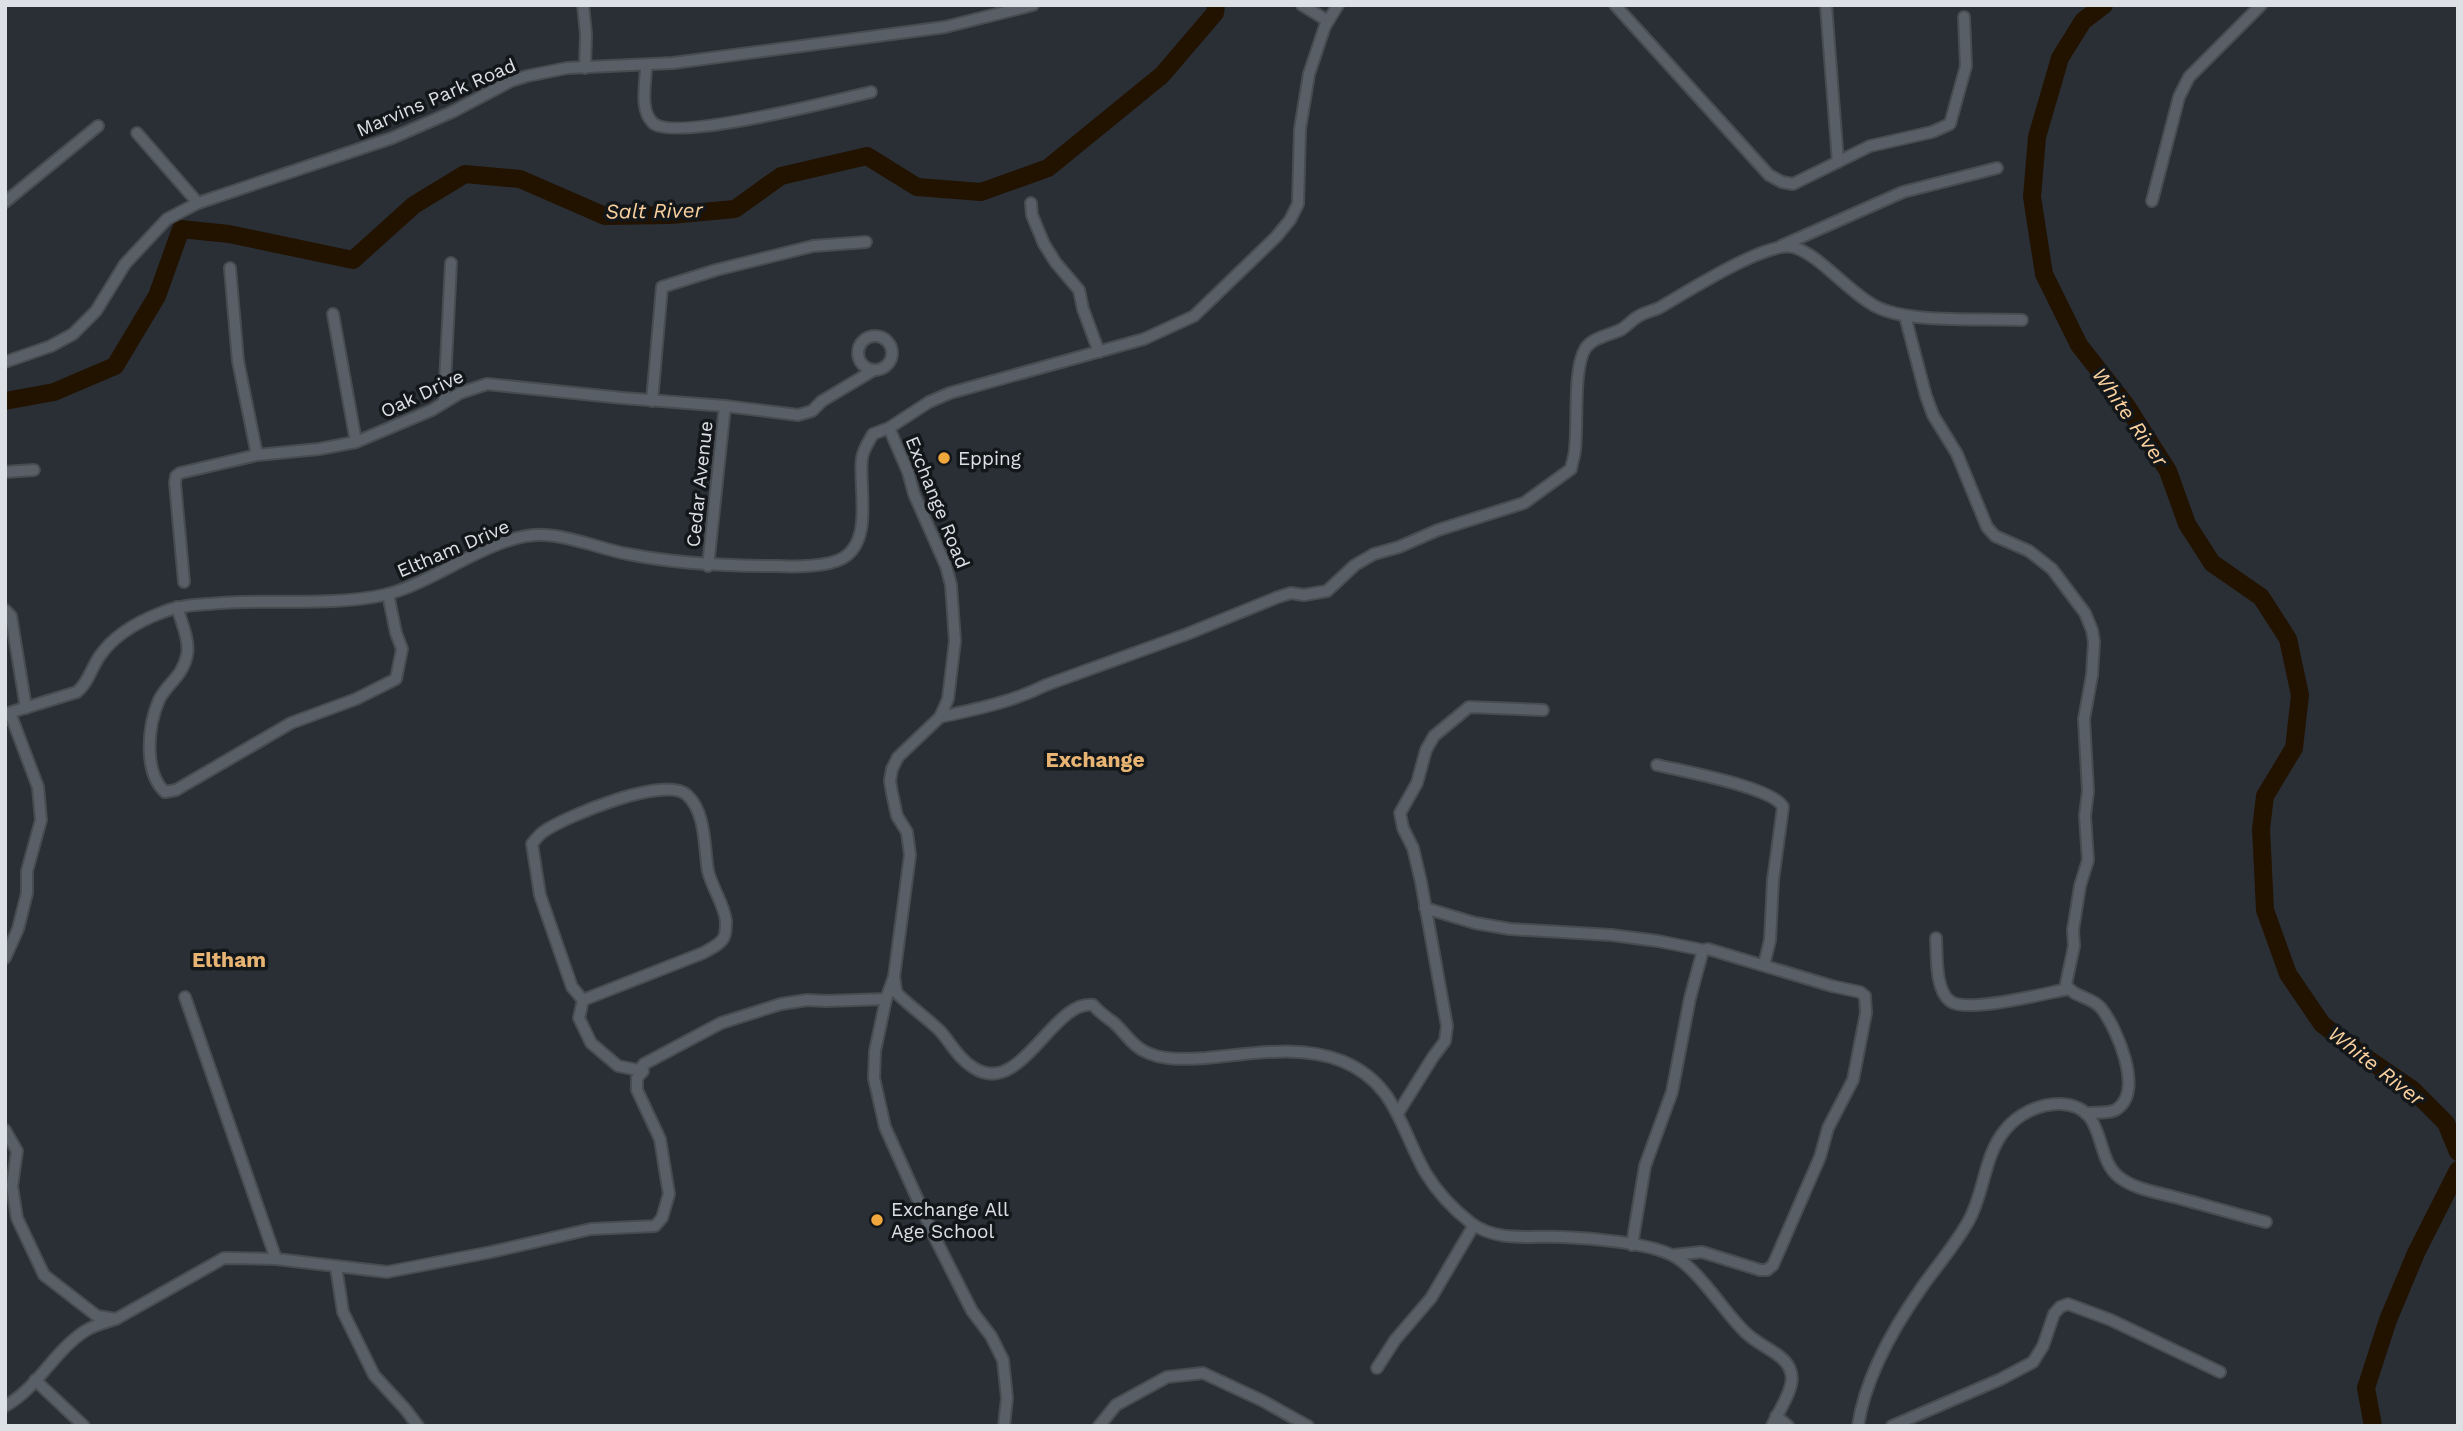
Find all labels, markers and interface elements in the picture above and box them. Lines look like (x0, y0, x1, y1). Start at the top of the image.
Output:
street label: Marvins Park Road (353, 53, 519, 141)
water label: Salt River (605, 197, 704, 224)
water label: White River (2087, 362, 2174, 472)
street label: Oak Drive (377, 364, 467, 423)
street label: Cedar Avenue (681, 420, 718, 548)
street label: Exchange Road (901, 433, 975, 572)
place label: Epping (958, 447, 1022, 470)
marker: Epping (936, 450, 952, 466)
street label: Eltham Drive (394, 514, 513, 582)
district label: Exchange (1045, 747, 1145, 772)
district label: Eltham (192, 947, 266, 972)
water label: White River (2323, 1020, 2430, 1111)
place label: Exchange All Age School (891, 1198, 1009, 1243)
marker: Exchange All Age School (869, 1212, 885, 1228)

